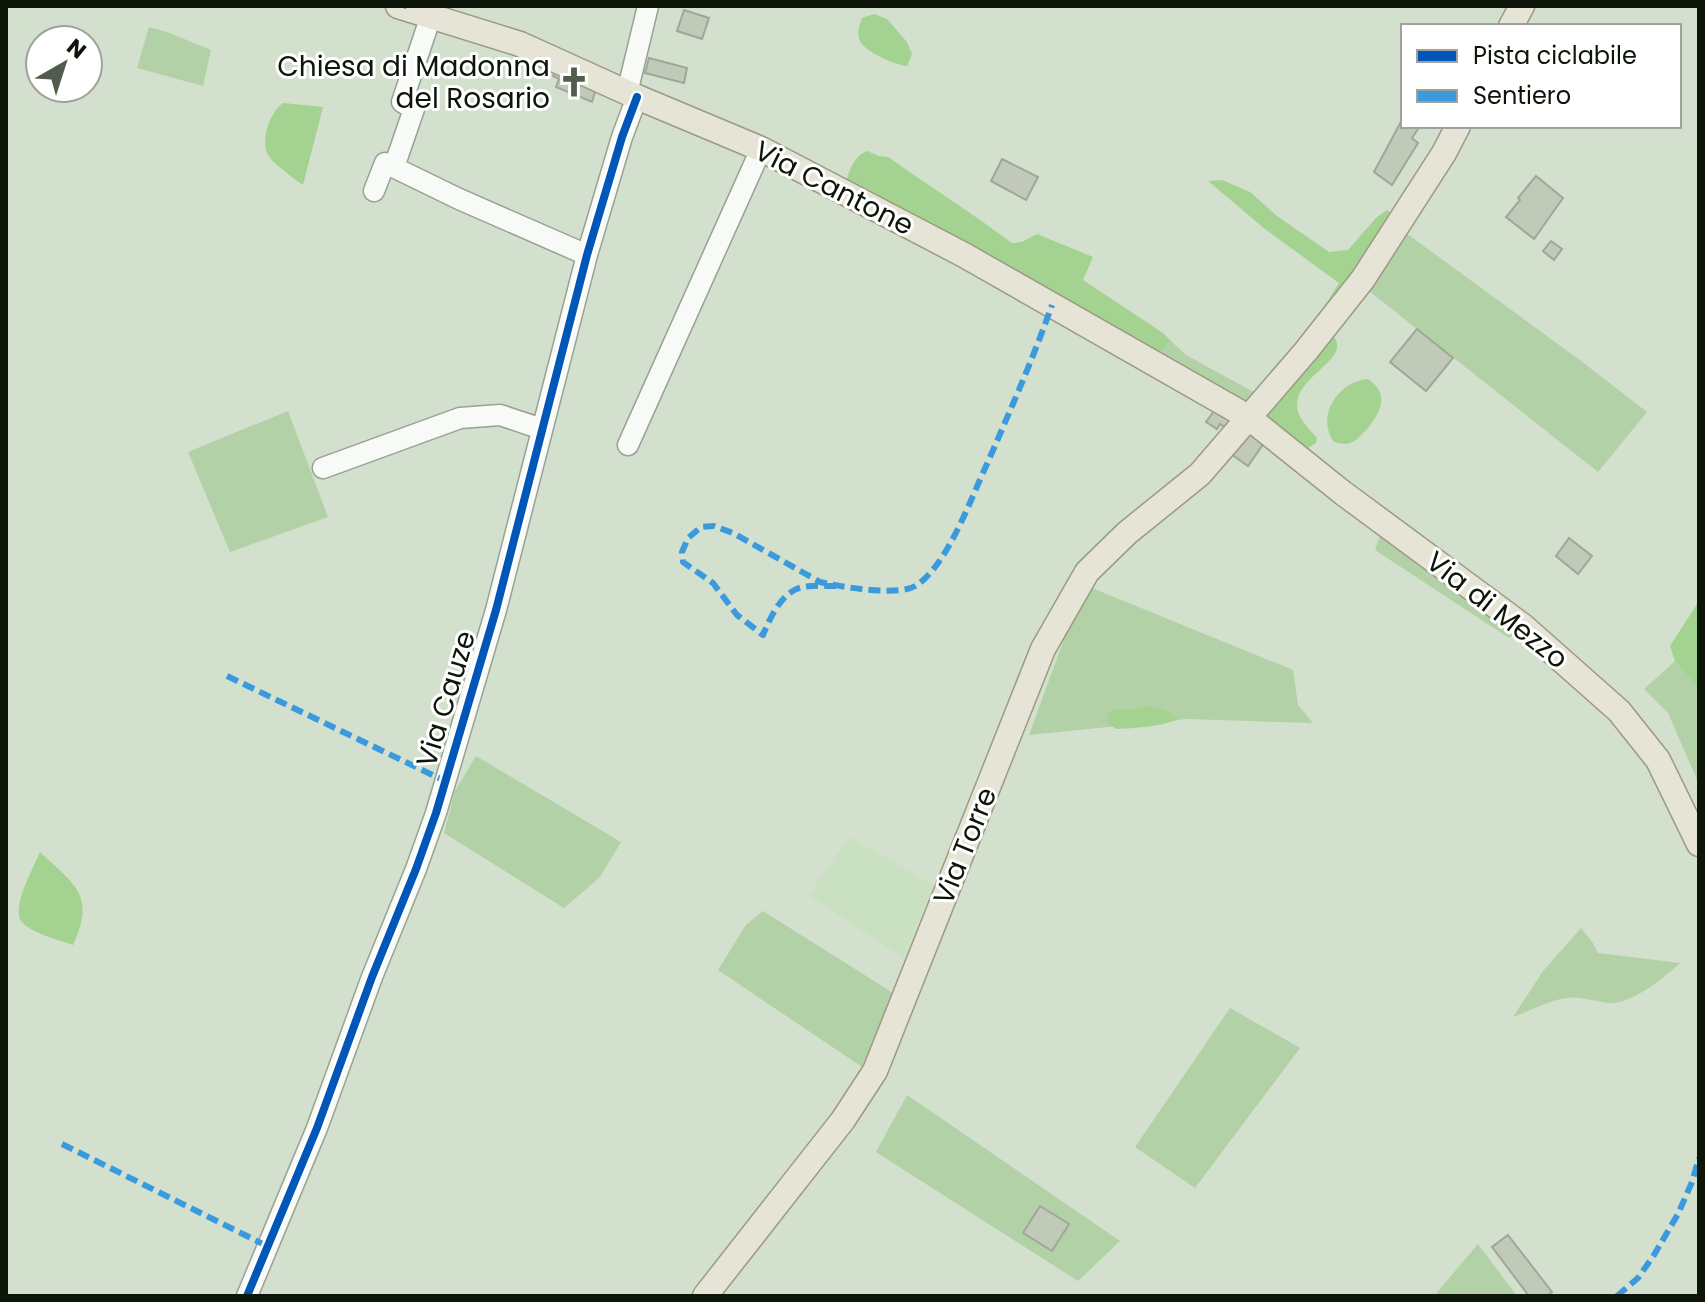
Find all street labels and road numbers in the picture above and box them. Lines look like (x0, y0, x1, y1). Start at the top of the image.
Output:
street label: Via Cantone (748, 131, 920, 245)
street label: Via di Mezzo (1418, 542, 1576, 678)
street label: Via Cauze (407, 626, 485, 772)
street label: Via Torre (924, 781, 1006, 911)

